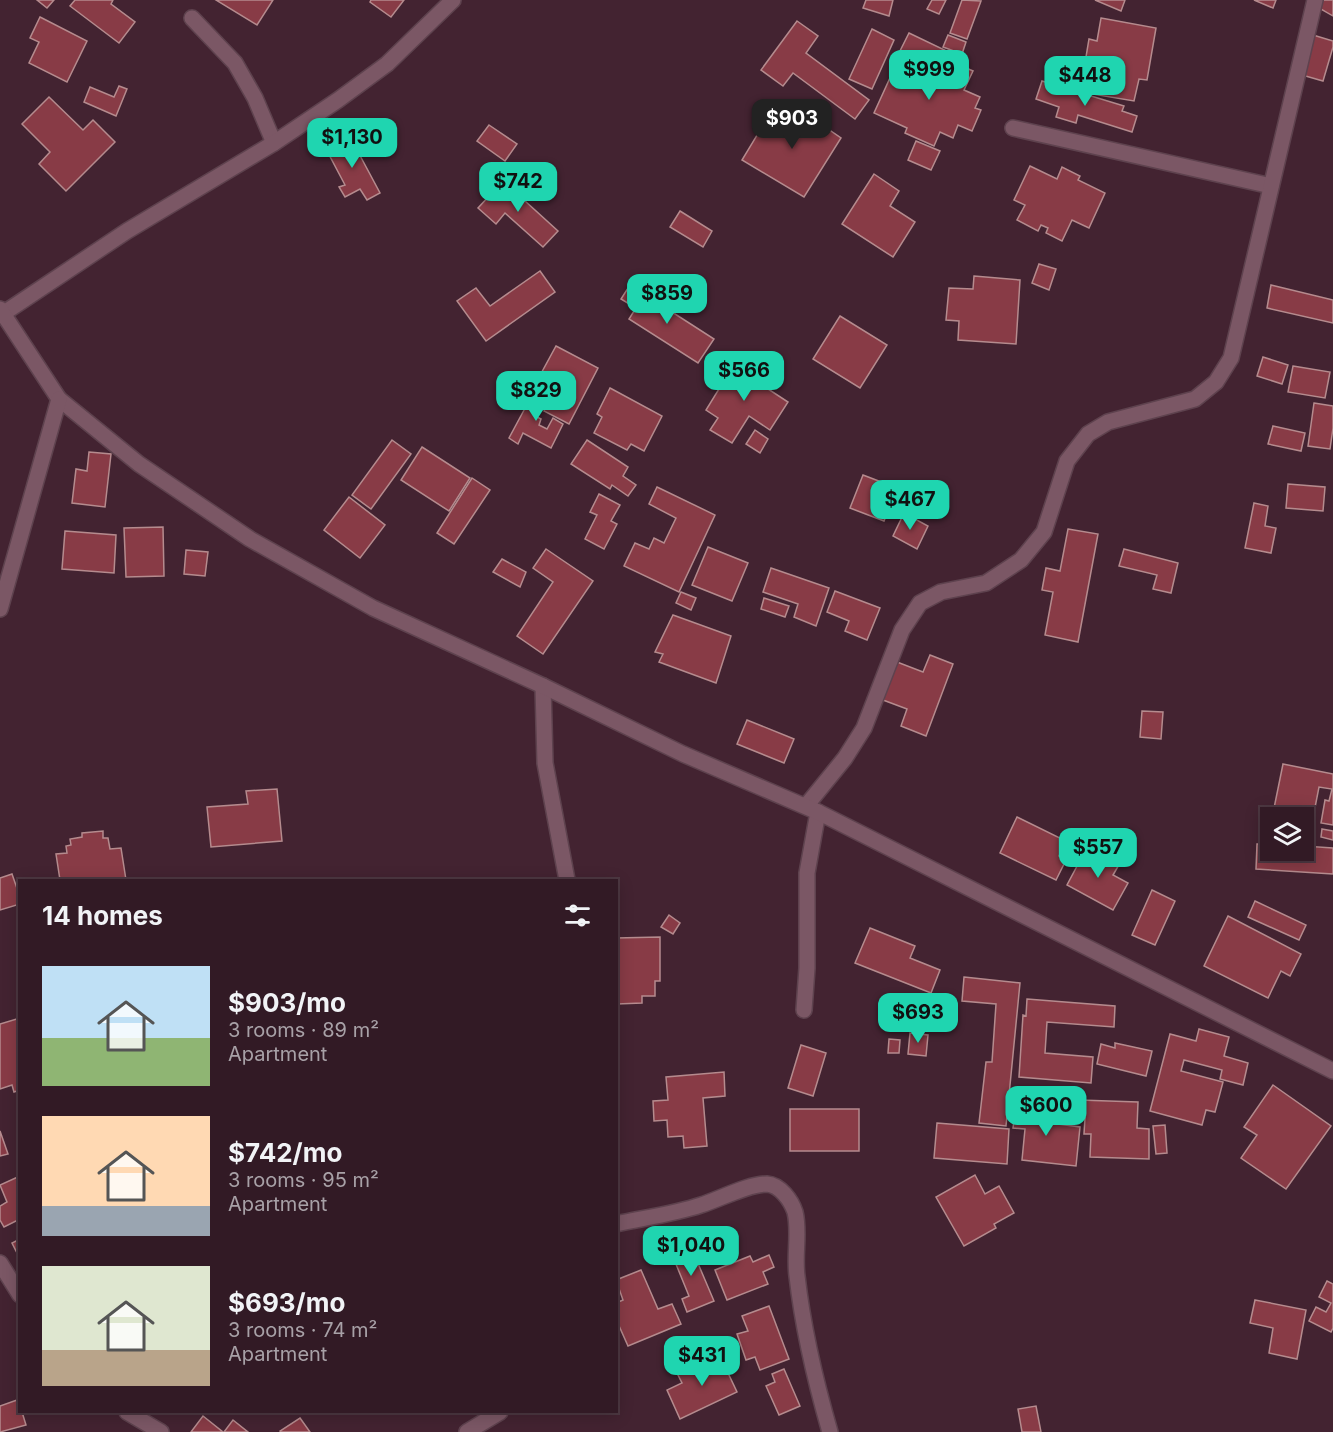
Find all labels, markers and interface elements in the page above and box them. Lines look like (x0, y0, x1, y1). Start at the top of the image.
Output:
pin: $999 (893, 50, 965, 101)
pin: $448 (1049, 56, 1121, 107)
text: $999 (903, 57, 955, 81)
text: $448 (1058, 63, 1112, 87)
pin: $903 (756, 99, 828, 150)
text: $903 (766, 106, 818, 130)
pin: $1,130 (303, 118, 401, 169)
text: $1,130 (321, 125, 383, 149)
pin: $742 (482, 162, 554, 213)
text: $742 (493, 169, 543, 193)
pin: $859 (631, 274, 703, 325)
text: $859 (641, 281, 693, 305)
pin: $566 (708, 351, 780, 402)
text: $566 (718, 358, 770, 382)
pin: $829 (500, 371, 572, 422)
text: $829 (510, 378, 562, 402)
pin: $467 (874, 480, 946, 531)
text: $467 (884, 487, 936, 511)
map controls (1260, 807, 1314, 861)
button: layers (1260, 807, 1314, 861)
pin: $557 (1062, 828, 1134, 879)
text: $557 (1073, 835, 1123, 859)
icon: filters (561, 899, 594, 932)
text: 14 homes (42, 900, 163, 931)
text: $903/mo (228, 987, 346, 1018)
icon: home (90, 990, 162, 1062)
pin: $693 (882, 993, 954, 1044)
text: $693 (892, 1000, 944, 1024)
text: 3 rooms · 89 m² (228, 1018, 379, 1042)
text: Apartment (228, 1042, 327, 1066)
pin: $600 (1010, 1086, 1082, 1137)
text: $600 (1019, 1093, 1073, 1117)
text: $742/mo (228, 1137, 342, 1168)
icon: home (90, 1140, 162, 1212)
text: 3 rooms · 95 m² (228, 1168, 379, 1192)
text: Apartment (228, 1192, 327, 1216)
pin: $1,040 (642, 1226, 740, 1277)
text: $1,040 (657, 1233, 725, 1257)
text: $693/mo (228, 1287, 345, 1318)
icon: home (90, 1290, 162, 1362)
text: 3 rooms · 74 m² (228, 1318, 377, 1342)
pin: $431 (666, 1336, 738, 1387)
text: Apartment (228, 1342, 327, 1366)
text: $431 (678, 1343, 726, 1367)

